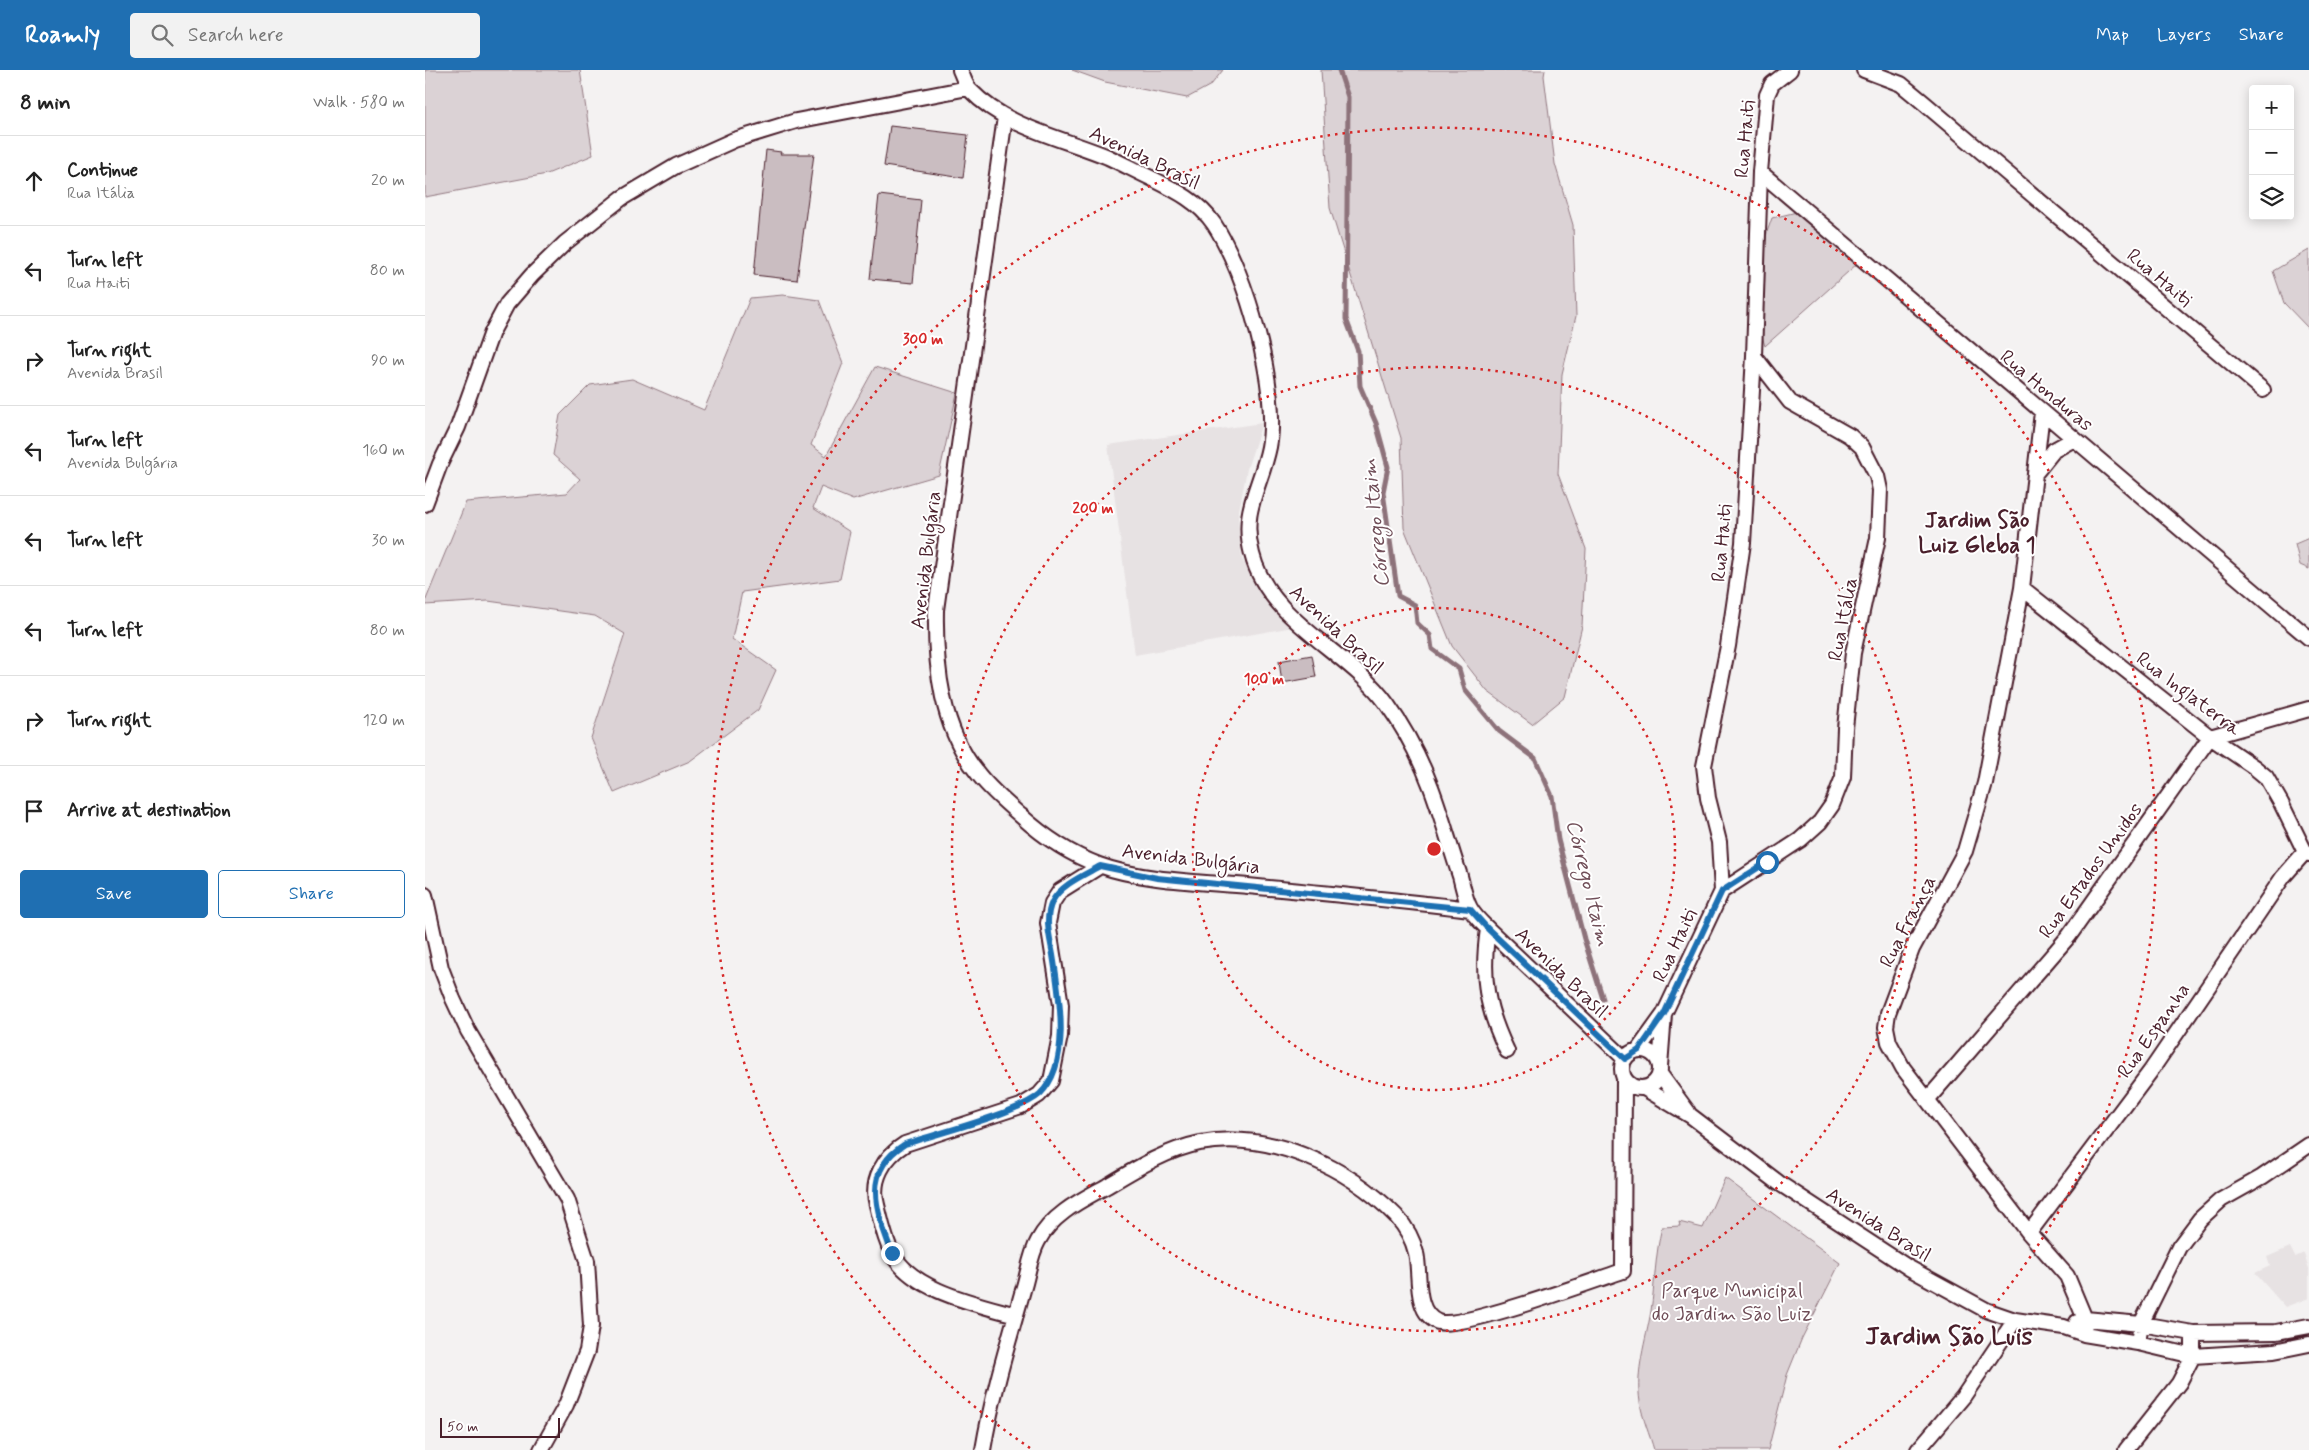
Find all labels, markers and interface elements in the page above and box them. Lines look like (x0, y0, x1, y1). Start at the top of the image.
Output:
search box (130, 13, 480, 58)
text: Roamly (25, 20, 100, 51)
icon: search (148, 21, 176, 49)
text: Search here (188, 23, 284, 48)
text: Map (2096, 23, 2129, 47)
text: Layers (2157, 23, 2211, 47)
text: Share (2239, 23, 2284, 47)
map controls (2249, 85, 2294, 220)
button: + (2249, 85, 2294, 130)
text: 8 min (20, 89, 71, 117)
text: Walk · 580 m (313, 92, 405, 113)
street label: Rua Haiti (1729, 99, 1762, 179)
street label: Avenida Brasil (1084, 120, 1204, 197)
button: − (2249, 130, 2294, 175)
text: Continue (67, 158, 138, 183)
icon: ahead (20, 167, 48, 195)
text: 20 m (371, 170, 405, 191)
button: layers (2249, 175, 2294, 220)
text: Rua Itália (67, 183, 135, 204)
street label: Rua Haiti (2120, 243, 2198, 314)
text: Turn left (67, 248, 143, 273)
icon: left (20, 257, 48, 285)
text: 80 m (370, 260, 405, 281)
text: Rua Haiti (67, 273, 130, 294)
text: 300 m (903, 330, 943, 350)
text: Turn right (67, 338, 151, 363)
street label: Rua Honduras (1994, 344, 2099, 438)
icon: right (20, 347, 48, 375)
text: 90 m (371, 350, 405, 371)
text: Avenida Brasil (67, 363, 163, 384)
text: Turn left (67, 428, 143, 453)
icon: left (20, 437, 48, 465)
text: 160 m (362, 440, 405, 461)
text: Avenida Bulgária (67, 453, 178, 474)
water label: Córrego Itaim (1355, 457, 1399, 589)
street label: Avenida Bulgária (905, 490, 949, 631)
text: 200 m (1073, 499, 1114, 519)
street label: Rua Haiti (1706, 503, 1739, 583)
district label: Jardim São Luiz Gleba 1 (1918, 507, 2036, 560)
icon: left (20, 527, 48, 555)
text: Turn left (67, 528, 143, 553)
text: 30 m (372, 530, 405, 551)
street label: Rua Itália (1822, 575, 1865, 664)
street label: Avenida Brasil (1283, 579, 1389, 681)
icon: left (20, 617, 48, 645)
text: Turn left (67, 618, 143, 643)
text: 80 m (370, 620, 405, 641)
street label: Rua Inglaterra (2129, 646, 2247, 745)
text: 100 m (1244, 670, 1284, 690)
icon: right (20, 707, 48, 735)
text: Turn right (67, 708, 151, 733)
text: 120 m (363, 710, 405, 731)
icon: arrive (20, 797, 48, 825)
text: Arrive at destination (67, 798, 231, 823)
street label: Rua Estados Unidos (2033, 798, 2150, 944)
water label: Córrego Itaim (1557, 817, 1617, 950)
street label: Avenida Bulgária (1120, 838, 1261, 882)
centre of rings (1425, 840, 1443, 858)
route start (1756, 851, 1779, 874)
button: Save (20, 870, 208, 918)
button: Share (218, 870, 405, 918)
street label: Rua França (1874, 871, 1943, 972)
street label: Rua Haiti (1647, 904, 1704, 987)
street label: Avenida Brasil (1508, 922, 1614, 1025)
street label: Rua Espanha (2111, 978, 2197, 1084)
street label: Avenida Brasil (1820, 1181, 1936, 1269)
route end (881, 1242, 904, 1265)
park label: Parque Municipal do Jardim São Luiz (1652, 1278, 1813, 1328)
district label: Jardim São Luis (1865, 1321, 2033, 1354)
scale bar (440, 1415, 560, 1438)
text: 50 m (447, 1418, 478, 1436)

